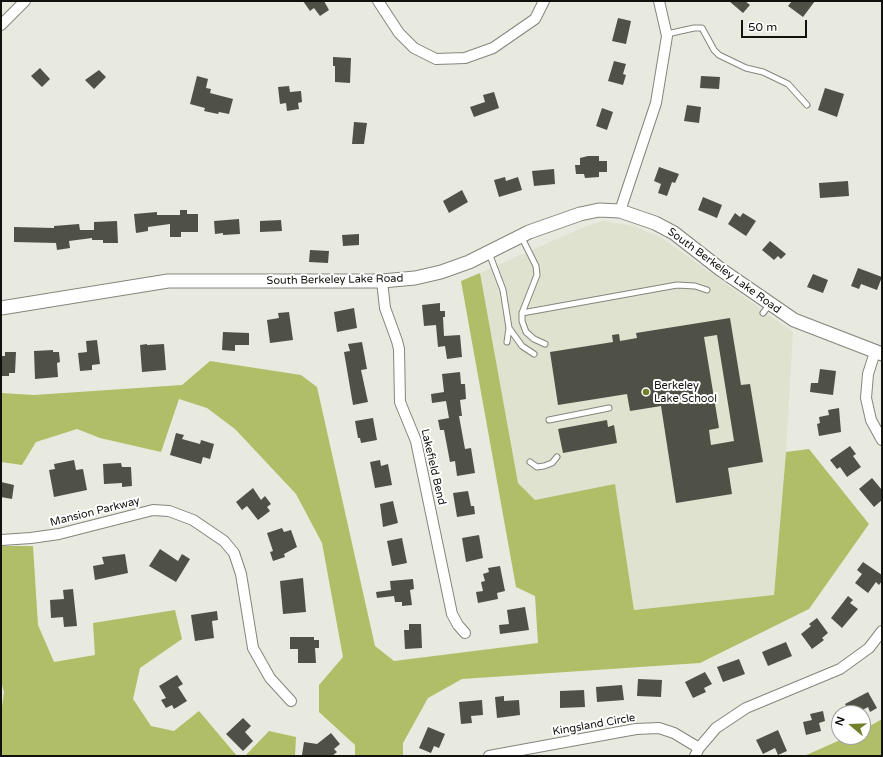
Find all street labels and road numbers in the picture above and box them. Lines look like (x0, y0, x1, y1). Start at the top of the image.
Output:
street label: South Berkeley Lake Road (665, 225, 783, 317)
street label: South Berkeley Lake Road (266, 272, 404, 288)
street label: Lakefield Bend (418, 428, 448, 506)
street label: Mansion Parkway (49, 494, 141, 530)
street label: Kingsland Circle (552, 711, 636, 739)

